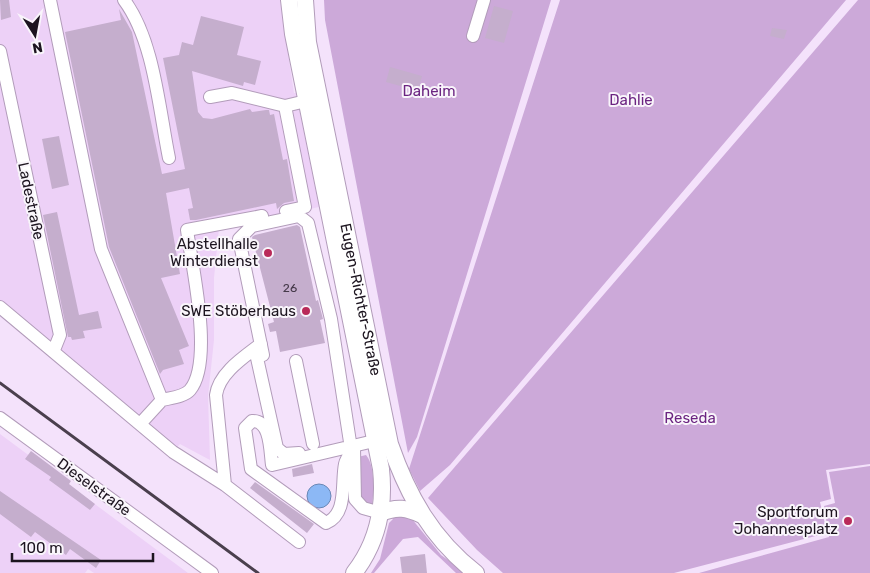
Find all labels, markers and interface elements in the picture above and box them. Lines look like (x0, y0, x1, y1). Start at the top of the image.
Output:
north arrow (10, 10, 60, 60)
text: N (31, 38, 44, 57)
park label: Daheim (402, 82, 456, 100)
park label: Dahlie (609, 91, 653, 109)
street label: Ladestraße (14, 161, 48, 241)
street label: Eugen-Richter-Straße (336, 222, 385, 377)
place label: Abstellhalle Winterdienst (170, 235, 258, 270)
marker: Abstellhalle Winterdienst (262, 247, 274, 259)
house number: 26 (283, 281, 297, 295)
place label: SWE Stöberhaus (181, 302, 296, 320)
marker: SWE Stöberhaus (300, 305, 312, 317)
park label: Reseda (664, 409, 716, 427)
street label: Dieselstraße (54, 454, 134, 520)
place label: Sportforum Johannesplatz (734, 503, 838, 538)
marker: Sportforum Johannesplatz (842, 515, 854, 527)
scale bar (12, 530, 154, 562)
text: 100 m (20, 539, 62, 557)

